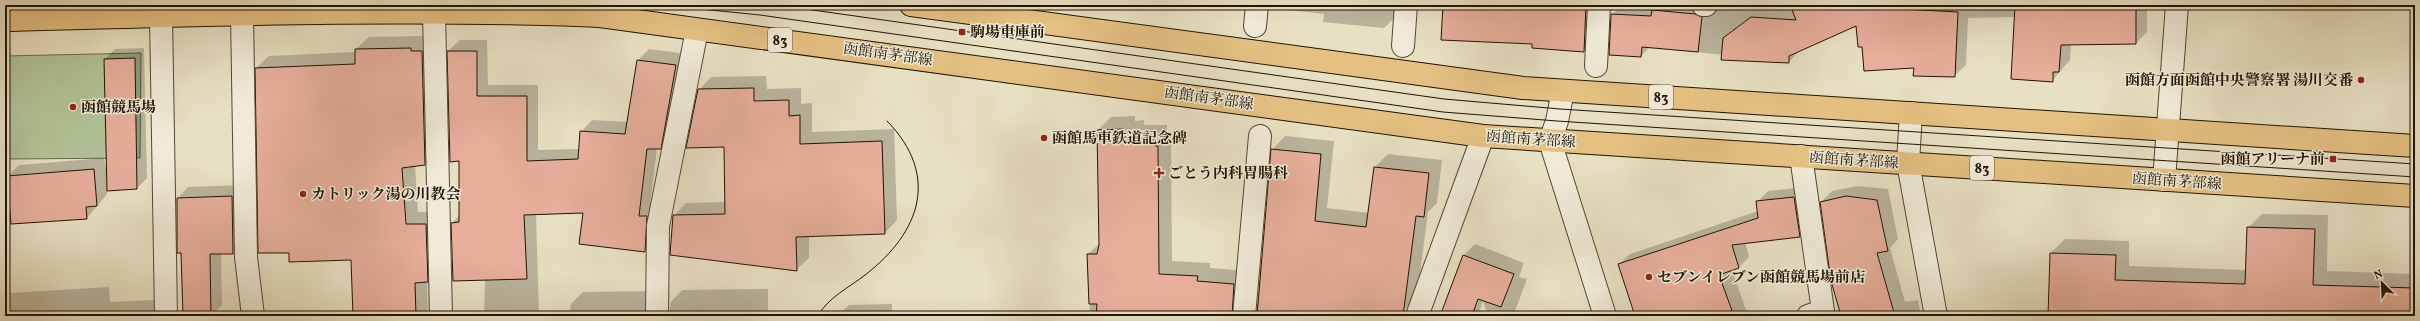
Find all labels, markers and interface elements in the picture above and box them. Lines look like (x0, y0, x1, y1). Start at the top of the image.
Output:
place label: 駒場車庫前 (970, 23, 1045, 44)
marker: 駒場車庫前 (957, 27, 967, 37)
road number: 83 (768, 28, 792, 52)
street label: 函館南茅部線 (842, 39, 934, 72)
place label: 函館方面函館中央警察署 湯川交番 (2125, 71, 2354, 92)
marker: 函館方面函館中央警察署 湯川交番 (2356, 75, 2366, 85)
street label: 函館南茅部線 (1163, 83, 1255, 116)
road number: 83 (1649, 85, 1673, 109)
place label: 函館競馬場 (81, 98, 156, 119)
marker: 函館競馬場 (68, 102, 78, 112)
street label: 函館南茅部線 (1485, 127, 1577, 154)
place label: 函館馬車鉄道記念碑 (1052, 129, 1187, 150)
marker: 函館馬車鉄道記念碑 (1039, 133, 1049, 143)
street label: 函館南茅部線 (1808, 148, 1900, 175)
place label: 函館アリーナ前 (2221, 150, 2325, 171)
marker: 函館アリーナ前 (2328, 154, 2338, 164)
road number: 83 (1970, 156, 1994, 180)
place label: ごとう内科胃腸科 (1168, 164, 1288, 185)
marker: ごとう内科胃腸科 (1153, 167, 1165, 179)
street label: 函館南茅部線 (2131, 169, 2223, 196)
place label: カトリック湯の川教会 (311, 185, 460, 206)
marker: カトリック湯の川教会 (298, 189, 308, 199)
north arrow (2362, 263, 2402, 303)
text: N (2372, 267, 2385, 284)
place label: セブンイレブン函館競馬場前店 (1657, 268, 1865, 289)
marker: セブンイレブン函館競馬場前店 (1644, 272, 1654, 282)

